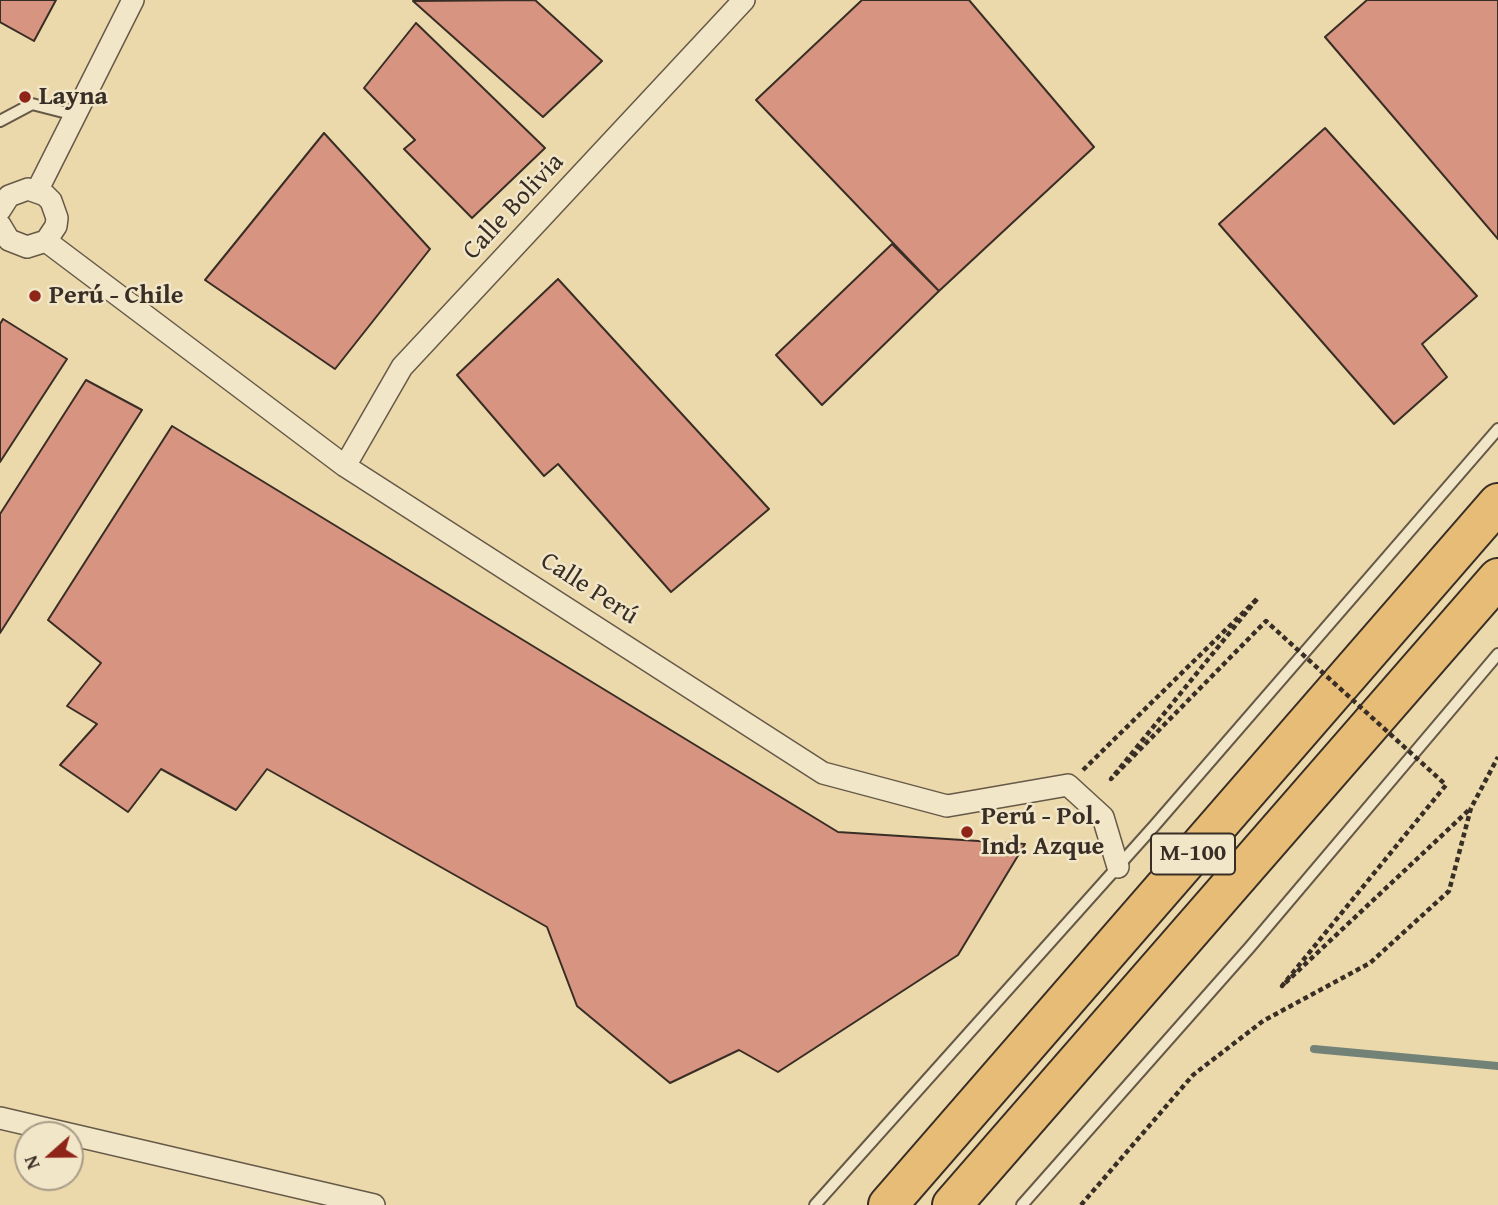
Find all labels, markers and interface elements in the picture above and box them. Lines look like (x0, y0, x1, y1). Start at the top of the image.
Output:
place label: Layna (39, 81, 108, 113)
marker: Layna (17, 89, 33, 105)
street label: Calle Bolivia (457, 147, 571, 267)
place label: Perú - Chile (49, 280, 184, 312)
marker: Perú - Chile (27, 288, 43, 304)
street label: Calle Perú (534, 546, 644, 632)
place label: Perú - Pol. Ind. Azque (981, 801, 1104, 862)
marker: Perú - Pol. Ind. Azque (959, 824, 975, 840)
road number: M-100 (1151, 834, 1235, 874)
north arrow (14, 1121, 84, 1191)
text: N (16, 1152, 47, 1174)

